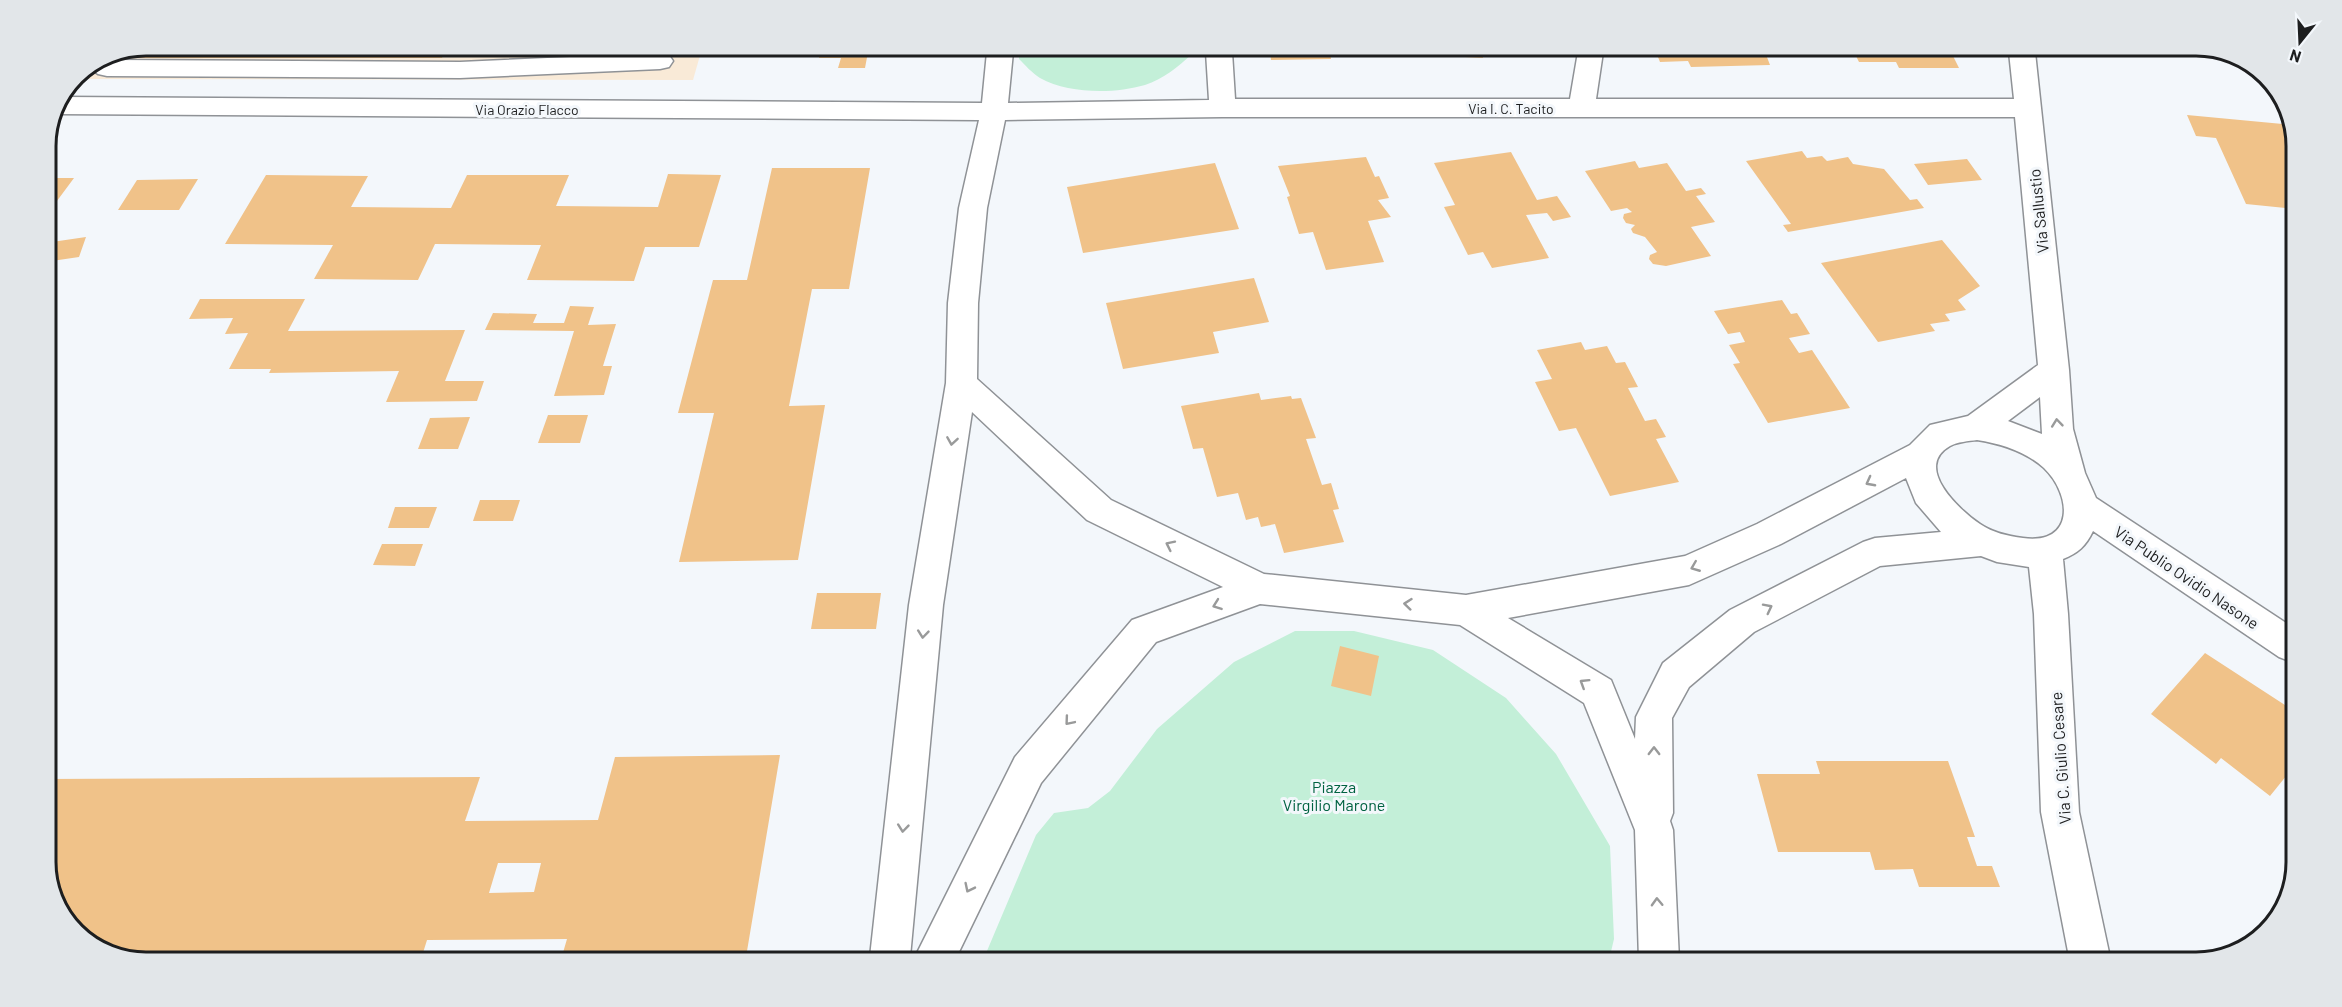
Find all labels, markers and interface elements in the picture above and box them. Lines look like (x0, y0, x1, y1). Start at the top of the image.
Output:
north arrow (2270, 12, 2330, 72)
text: N (2287, 46, 2303, 67)
street label: Via I. C. Tacito (1468, 100, 1554, 117)
street label: Via Orazio Flacco (475, 101, 579, 118)
street label: Via Sallustio (2024, 168, 2052, 254)
one-way arrow (2051, 419, 2064, 428)
one-way arrow (946, 436, 959, 446)
one-way arrow (1865, 474, 1876, 486)
street label: Via Publio Ovidio Nasone (2111, 522, 2263, 632)
one-way arrow (1165, 540, 1176, 552)
one-way arrow (1690, 560, 1701, 572)
one-way arrow (1212, 597, 1222, 610)
one-way arrow (1403, 599, 1413, 611)
one-way arrow (1761, 603, 1772, 615)
one-way arrow (917, 629, 930, 638)
one-way arrow (1580, 679, 1590, 691)
street label: Via C. Giulio Cesare (2046, 691, 2074, 825)
one-way arrow (1065, 714, 1076, 725)
one-way arrow (1648, 746, 1660, 755)
park label: Piazza Virgilio Marone (1283, 777, 1385, 814)
one-way arrow (897, 823, 910, 832)
one-way arrow (965, 881, 977, 892)
one-way arrow (1650, 897, 1663, 906)

